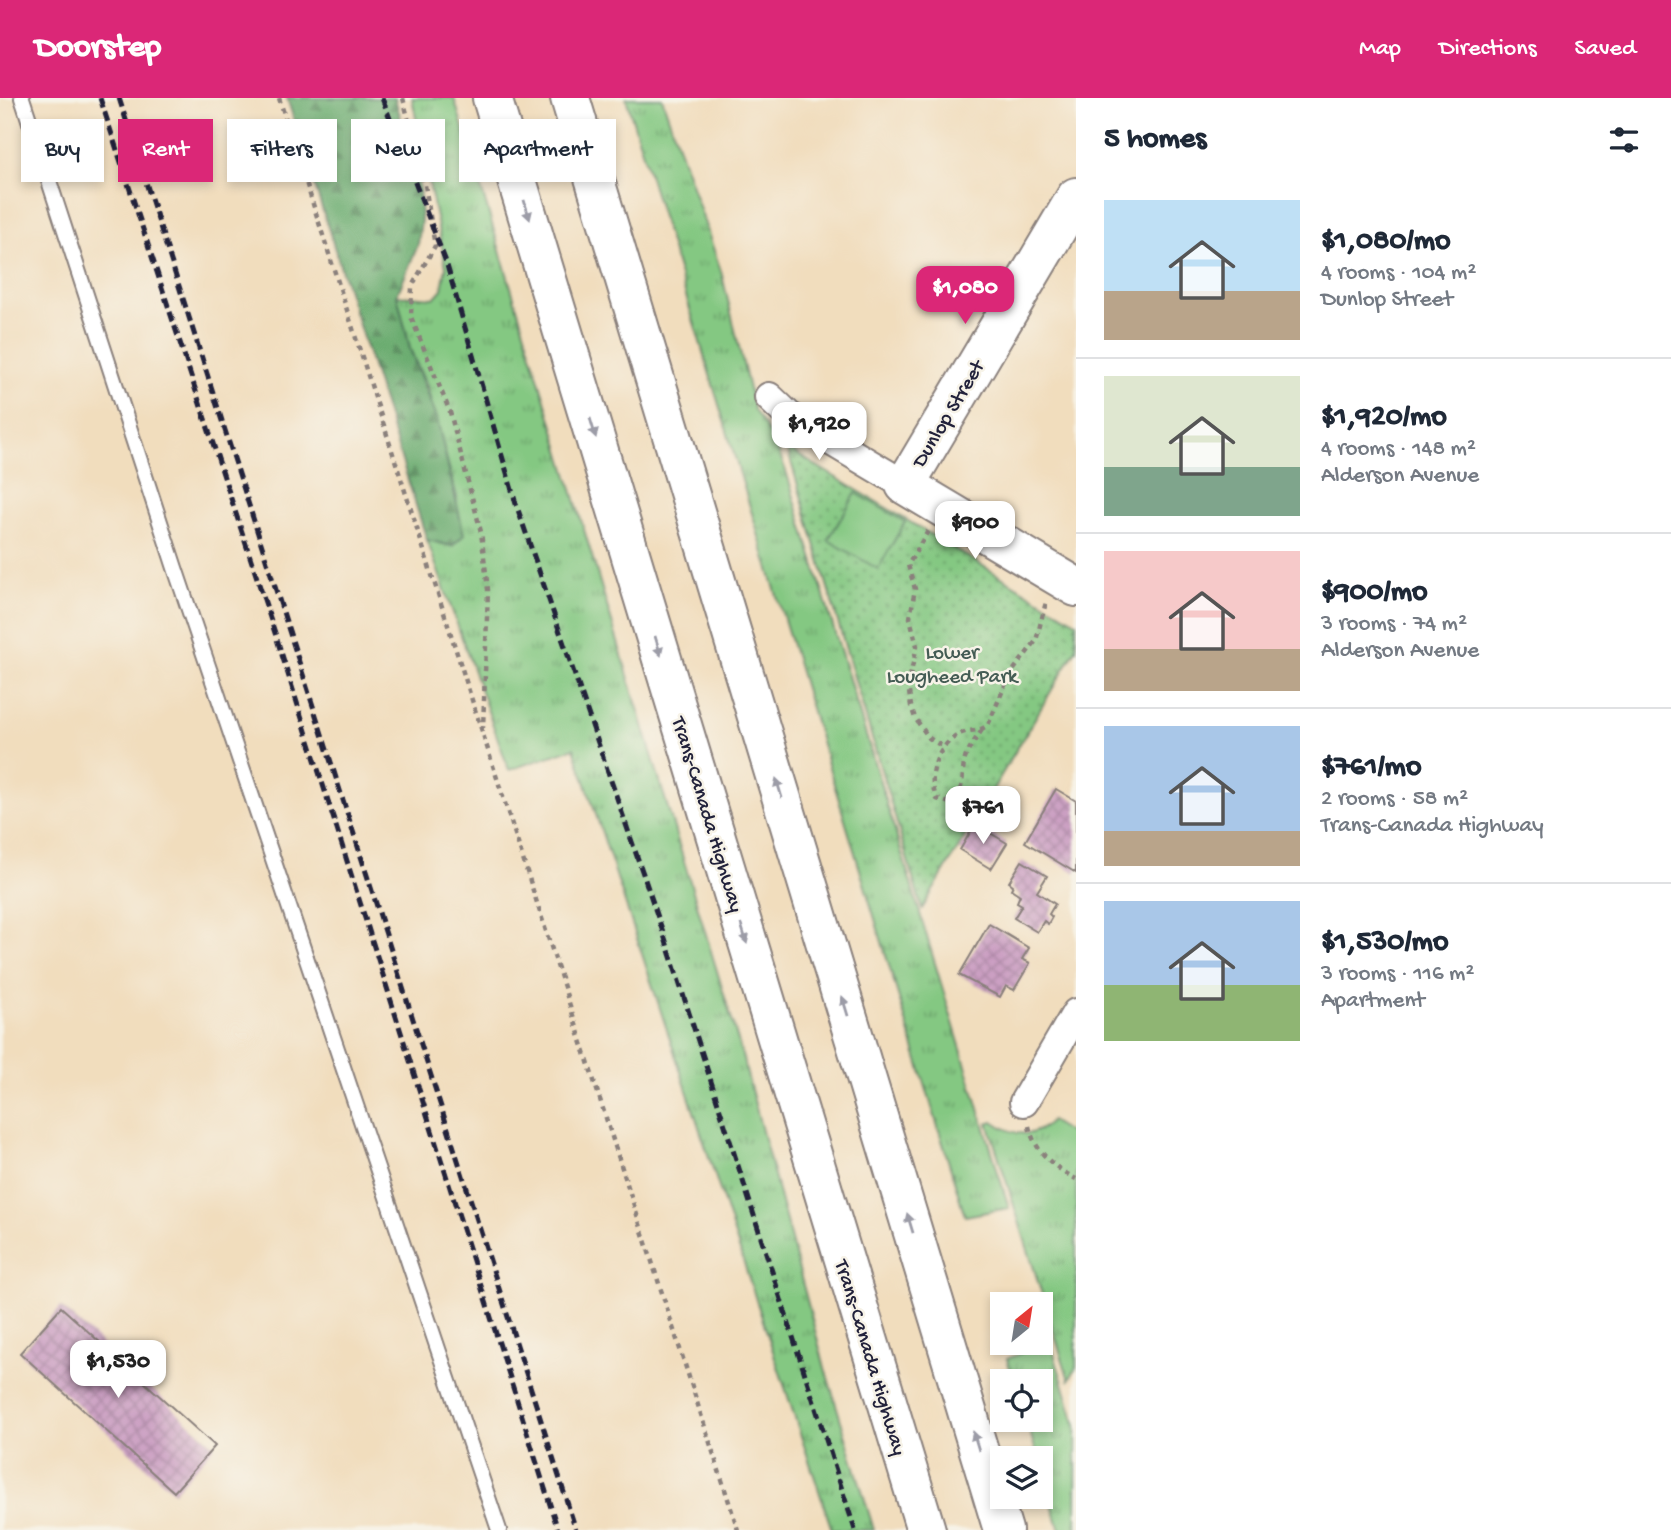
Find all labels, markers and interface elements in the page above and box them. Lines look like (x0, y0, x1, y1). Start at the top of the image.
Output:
text: Doorstep (35, 30, 161, 68)
text: Map (1359, 35, 1401, 64)
text: Directions (1439, 35, 1537, 64)
text: Saved (1575, 35, 1636, 64)
chip: Buy (21, 119, 104, 182)
chip: Rent (118, 119, 213, 182)
chip: Filters (227, 119, 337, 182)
chip: New (351, 119, 445, 182)
chip: Apartment (459, 119, 616, 182)
icon: filters (1605, 121, 1643, 159)
text: 5 homes (1104, 123, 1206, 158)
one-way arrow (522, 200, 532, 221)
text: $1,080/mo (1321, 225, 1451, 260)
icon: home (1160, 228, 1244, 312)
text: 4 rooms · 104 m² (1321, 260, 1476, 287)
pin: $1,080 (908, 266, 1022, 326)
text: $1,080 (932, 275, 998, 302)
text: Dunlop Street (1321, 287, 1453, 314)
street label: Dunlop Street (907, 355, 993, 475)
text: $1,920/mo (1321, 401, 1447, 436)
pin: $1,920 (762, 402, 876, 462)
icon: home (1160, 404, 1244, 488)
text: $1,920 (788, 411, 850, 438)
one-way arrow (588, 417, 598, 438)
text: 4 rooms · 148 m² (1321, 436, 1476, 463)
text: Alderson Avenue (1321, 463, 1479, 490)
pin: $900 (934, 502, 1016, 561)
text: $900 (951, 510, 999, 537)
text: $900/mo (1321, 576, 1428, 611)
icon: home (1160, 579, 1244, 663)
text: 3 rooms · 74 m² (1321, 611, 1467, 638)
one-way arrow (654, 635, 664, 656)
text: Alderson Avenue (1321, 638, 1479, 665)
park label: Lower Lougheed Park (887, 642, 1020, 691)
street label: Trans-Canada Highway (664, 713, 747, 916)
text: $761/mo (1321, 751, 1421, 786)
icon: home (1160, 754, 1244, 838)
one-way arrow (773, 777, 783, 798)
pin: $761 (942, 786, 1024, 846)
text: 2 rooms · 58 m² (1321, 786, 1468, 813)
text: $761 (961, 795, 1005, 822)
text: Trans-Canada Highway (1321, 813, 1543, 840)
one-way arrow (740, 924, 750, 945)
text: $1,530/mo (1321, 926, 1448, 961)
icon: home (1160, 929, 1244, 1013)
text: 3 rooms · 116 m² (1321, 961, 1474, 988)
text: Apartment (1321, 988, 1425, 1015)
one-way arrow (839, 995, 849, 1016)
one-way arrow (905, 1213, 915, 1234)
street label: Trans-Canada Highway (827, 1256, 910, 1459)
north arrow (990, 1292, 1054, 1354)
map controls (990, 1292, 1053, 1509)
pin: $1,530 (61, 1340, 175, 1400)
text: $1,530 (86, 1349, 150, 1376)
button: locate (990, 1369, 1053, 1432)
one-way arrow (970, 1431, 981, 1452)
button: layers (990, 1446, 1053, 1509)

